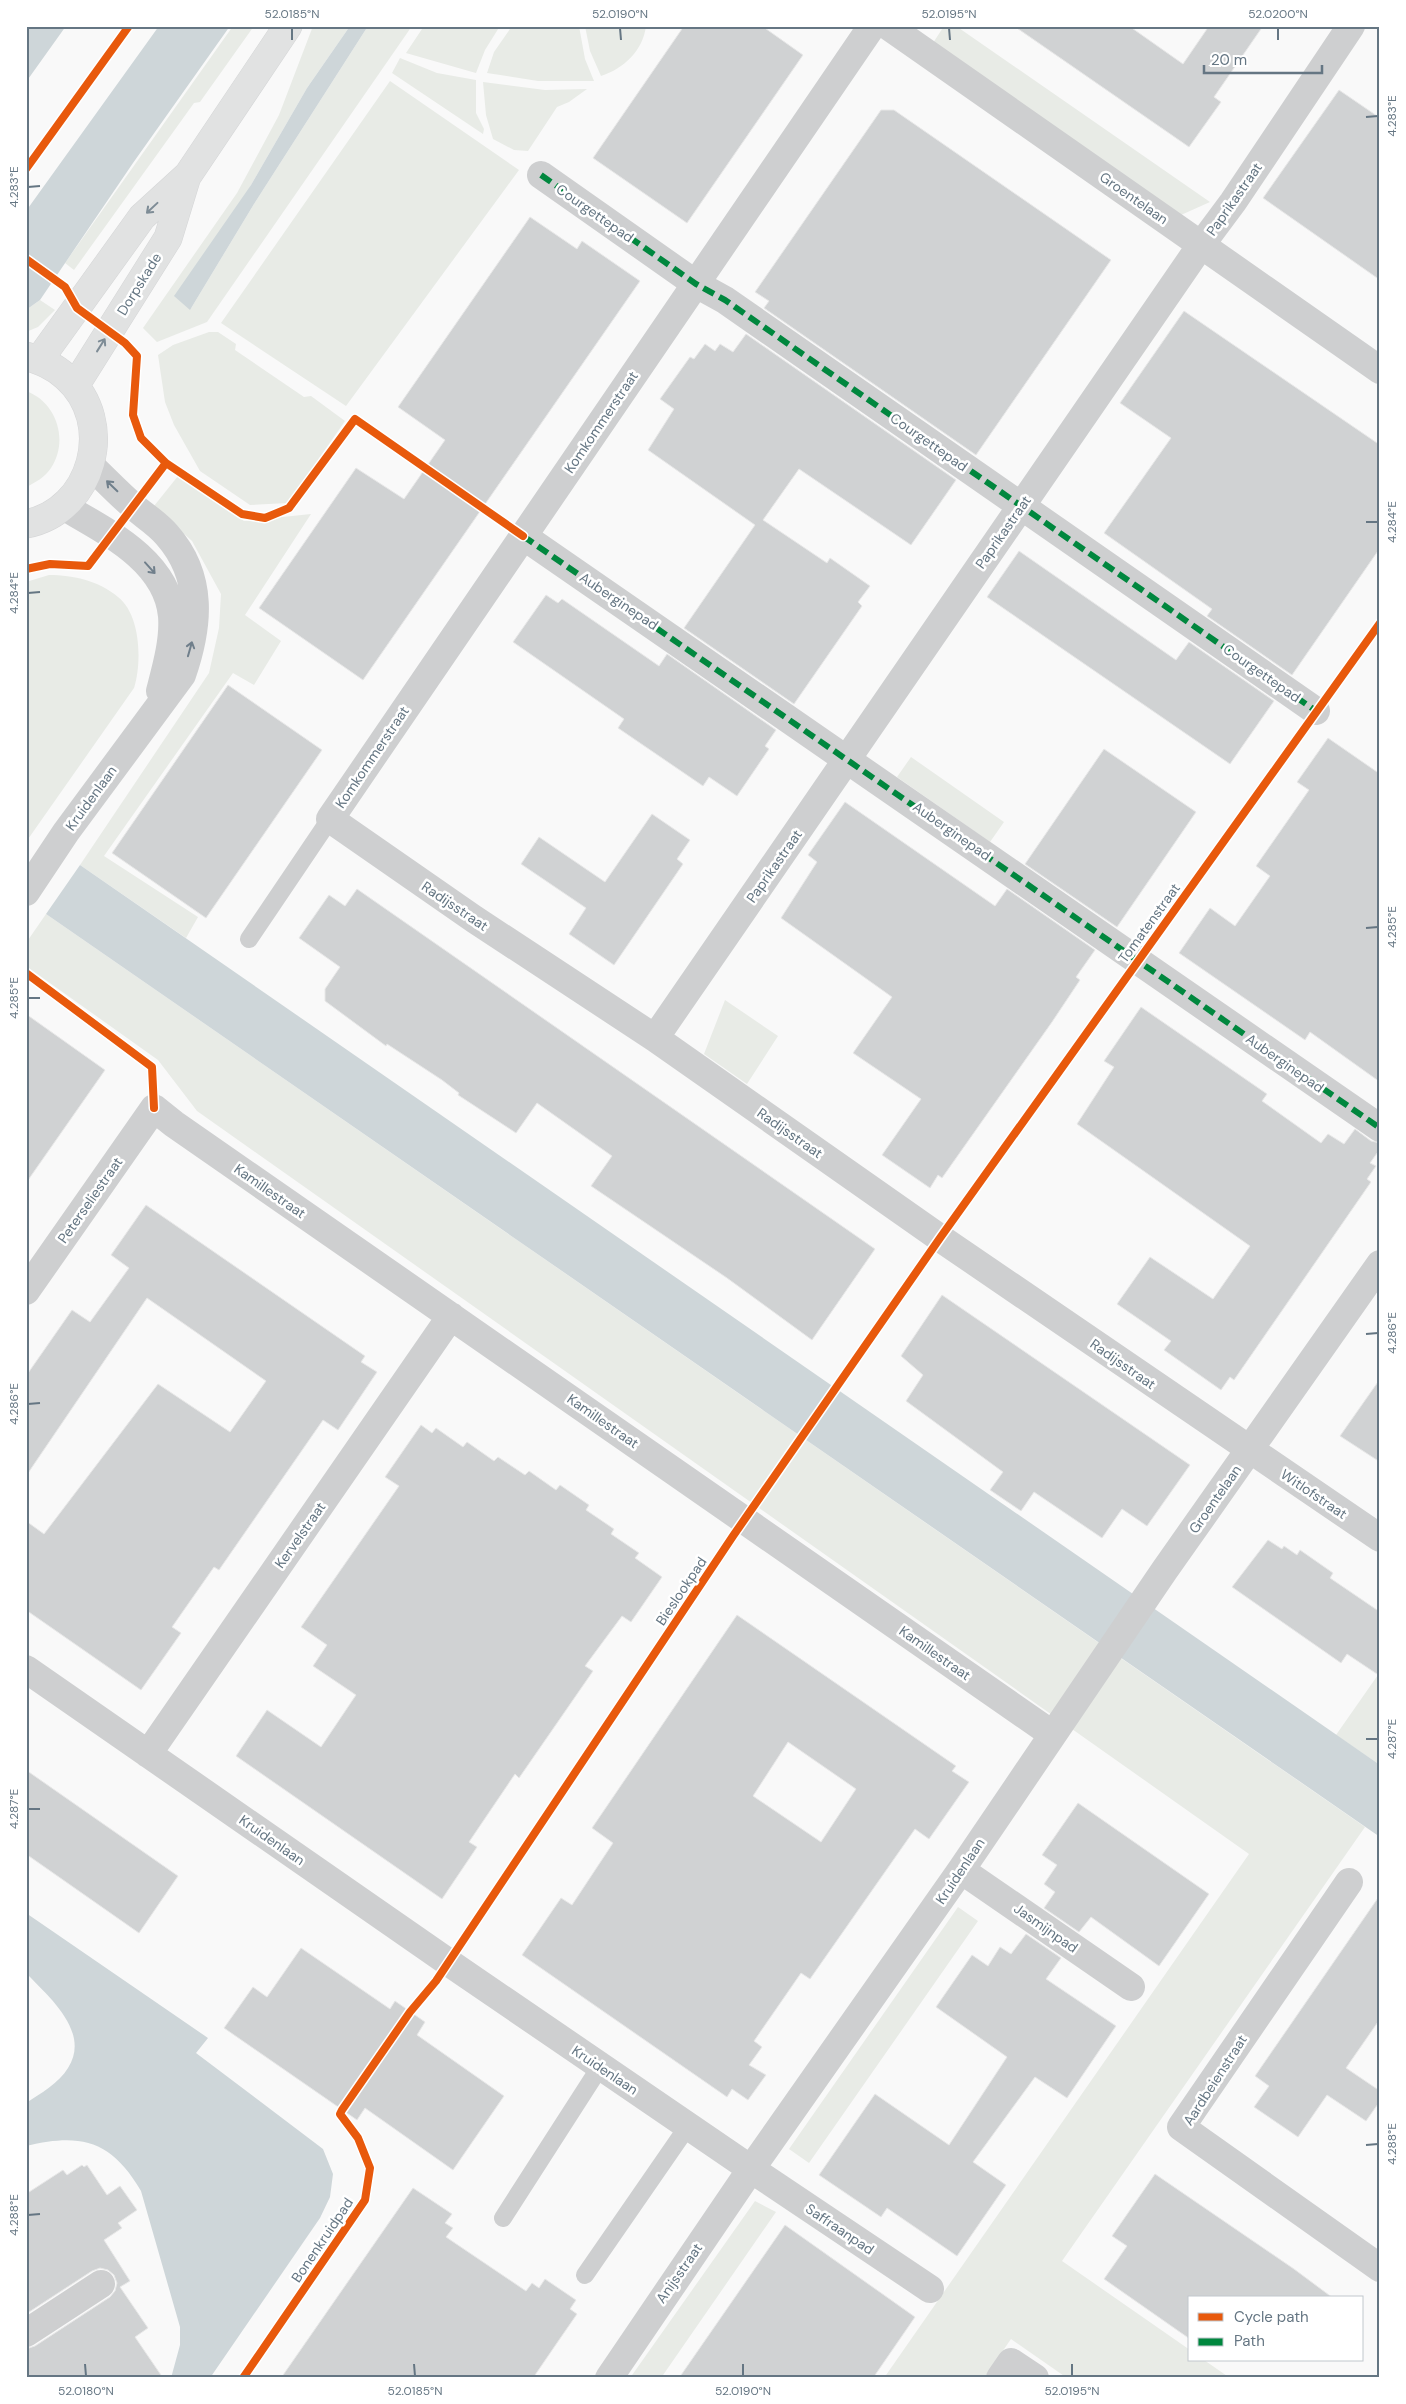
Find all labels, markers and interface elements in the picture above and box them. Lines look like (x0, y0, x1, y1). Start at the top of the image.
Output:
text: 52.0185°N (265, 6, 319, 22)
text: 52.0190°N (592, 6, 648, 22)
text: 52.0195°N (921, 6, 977, 22)
text: 52.0200°N (1248, 6, 1308, 22)
scale bar (1204, 42, 1321, 74)
text: 20 m (1211, 50, 1247, 70)
text: 4.283°E (1384, 95, 1400, 137)
street label: Paprikastraat (1202, 159, 1266, 239)
text: 4.283°E (6, 166, 22, 208)
street label: Groentelaan (1096, 168, 1172, 228)
street label: Courgettepad (553, 180, 637, 246)
one-way arrow (146, 202, 158, 214)
street label: Dorpskade (113, 249, 165, 319)
one-way arrow (95, 338, 106, 352)
street label: Komkommerstraat (560, 367, 642, 477)
street label: Courgettepad (887, 409, 971, 475)
one-way arrow (105, 480, 118, 492)
street label: Paprikastraat (971, 492, 1035, 572)
text: 4.284°E (1384, 501, 1400, 543)
one-way arrow (144, 561, 156, 574)
street label: Auberginepad (576, 568, 662, 634)
text: 4.284°E (6, 572, 22, 614)
street label: Courgettepad (1220, 640, 1304, 706)
one-way arrow (186, 641, 196, 657)
street label: Komkommerstraat (331, 702, 413, 812)
street label: Kruidenlaan (61, 762, 121, 834)
street label: Auberginepad (909, 797, 995, 865)
street label: Paprikastraat (742, 826, 806, 906)
street label: Radijsstraat (418, 877, 492, 935)
street label: Tomatenstraat (1114, 880, 1184, 966)
text: 4.285°E (1384, 906, 1400, 948)
text: 4.285°E (6, 977, 22, 1019)
street label: Auberginepad (1242, 1029, 1328, 1097)
street label: Radijsstraat (754, 1104, 826, 1162)
street label: Peterseliestraat (54, 1153, 126, 1247)
street label: Kamillestraat (231, 1160, 309, 1222)
text: 4.286°E (1384, 1312, 1400, 1354)
street label: Radijsstraat (1087, 1335, 1159, 1393)
text: 4.286°E (6, 1383, 22, 1425)
street label: Kamillestraat (564, 1390, 642, 1452)
street label: Groentelaan (1185, 1461, 1245, 1537)
street label: Witlofstraat (1277, 1465, 1351, 1523)
street label: Kervelstraat (271, 1498, 329, 1572)
street label: Bieslookpad (652, 1553, 710, 1629)
street label: Kamillestraat (896, 1622, 974, 1684)
text: 4.287°E (1384, 1718, 1400, 1759)
text: 4.287°E (6, 1788, 22, 1829)
street label: Kruidenlaan (236, 1811, 308, 1869)
street label: Kruidenlaan (931, 1835, 989, 1907)
street label: Jasmijnpad (1010, 1899, 1082, 1957)
street label: Aardbeienstraat (1179, 2031, 1251, 2129)
street label: Kruidenlaan (569, 2041, 641, 2099)
text: 4.288°E (1384, 2123, 1400, 2165)
text: 4.288°E (6, 2194, 22, 2236)
street label: Bonenkruidpad (287, 2194, 357, 2286)
street label: Saffraanpad (802, 2199, 878, 2259)
street label: Anijsstraat (652, 2240, 706, 2306)
legend (1188, 2296, 1364, 2362)
text: Cycle path (1234, 2307, 1309, 2327)
text: Path (1234, 2331, 1265, 2351)
text: 52.0180°N (58, 2383, 114, 2399)
text: 52.0185°N (388, 2383, 442, 2399)
text: 52.0190°N (715, 2383, 771, 2399)
text: 52.0195°N (1044, 2383, 1100, 2399)

